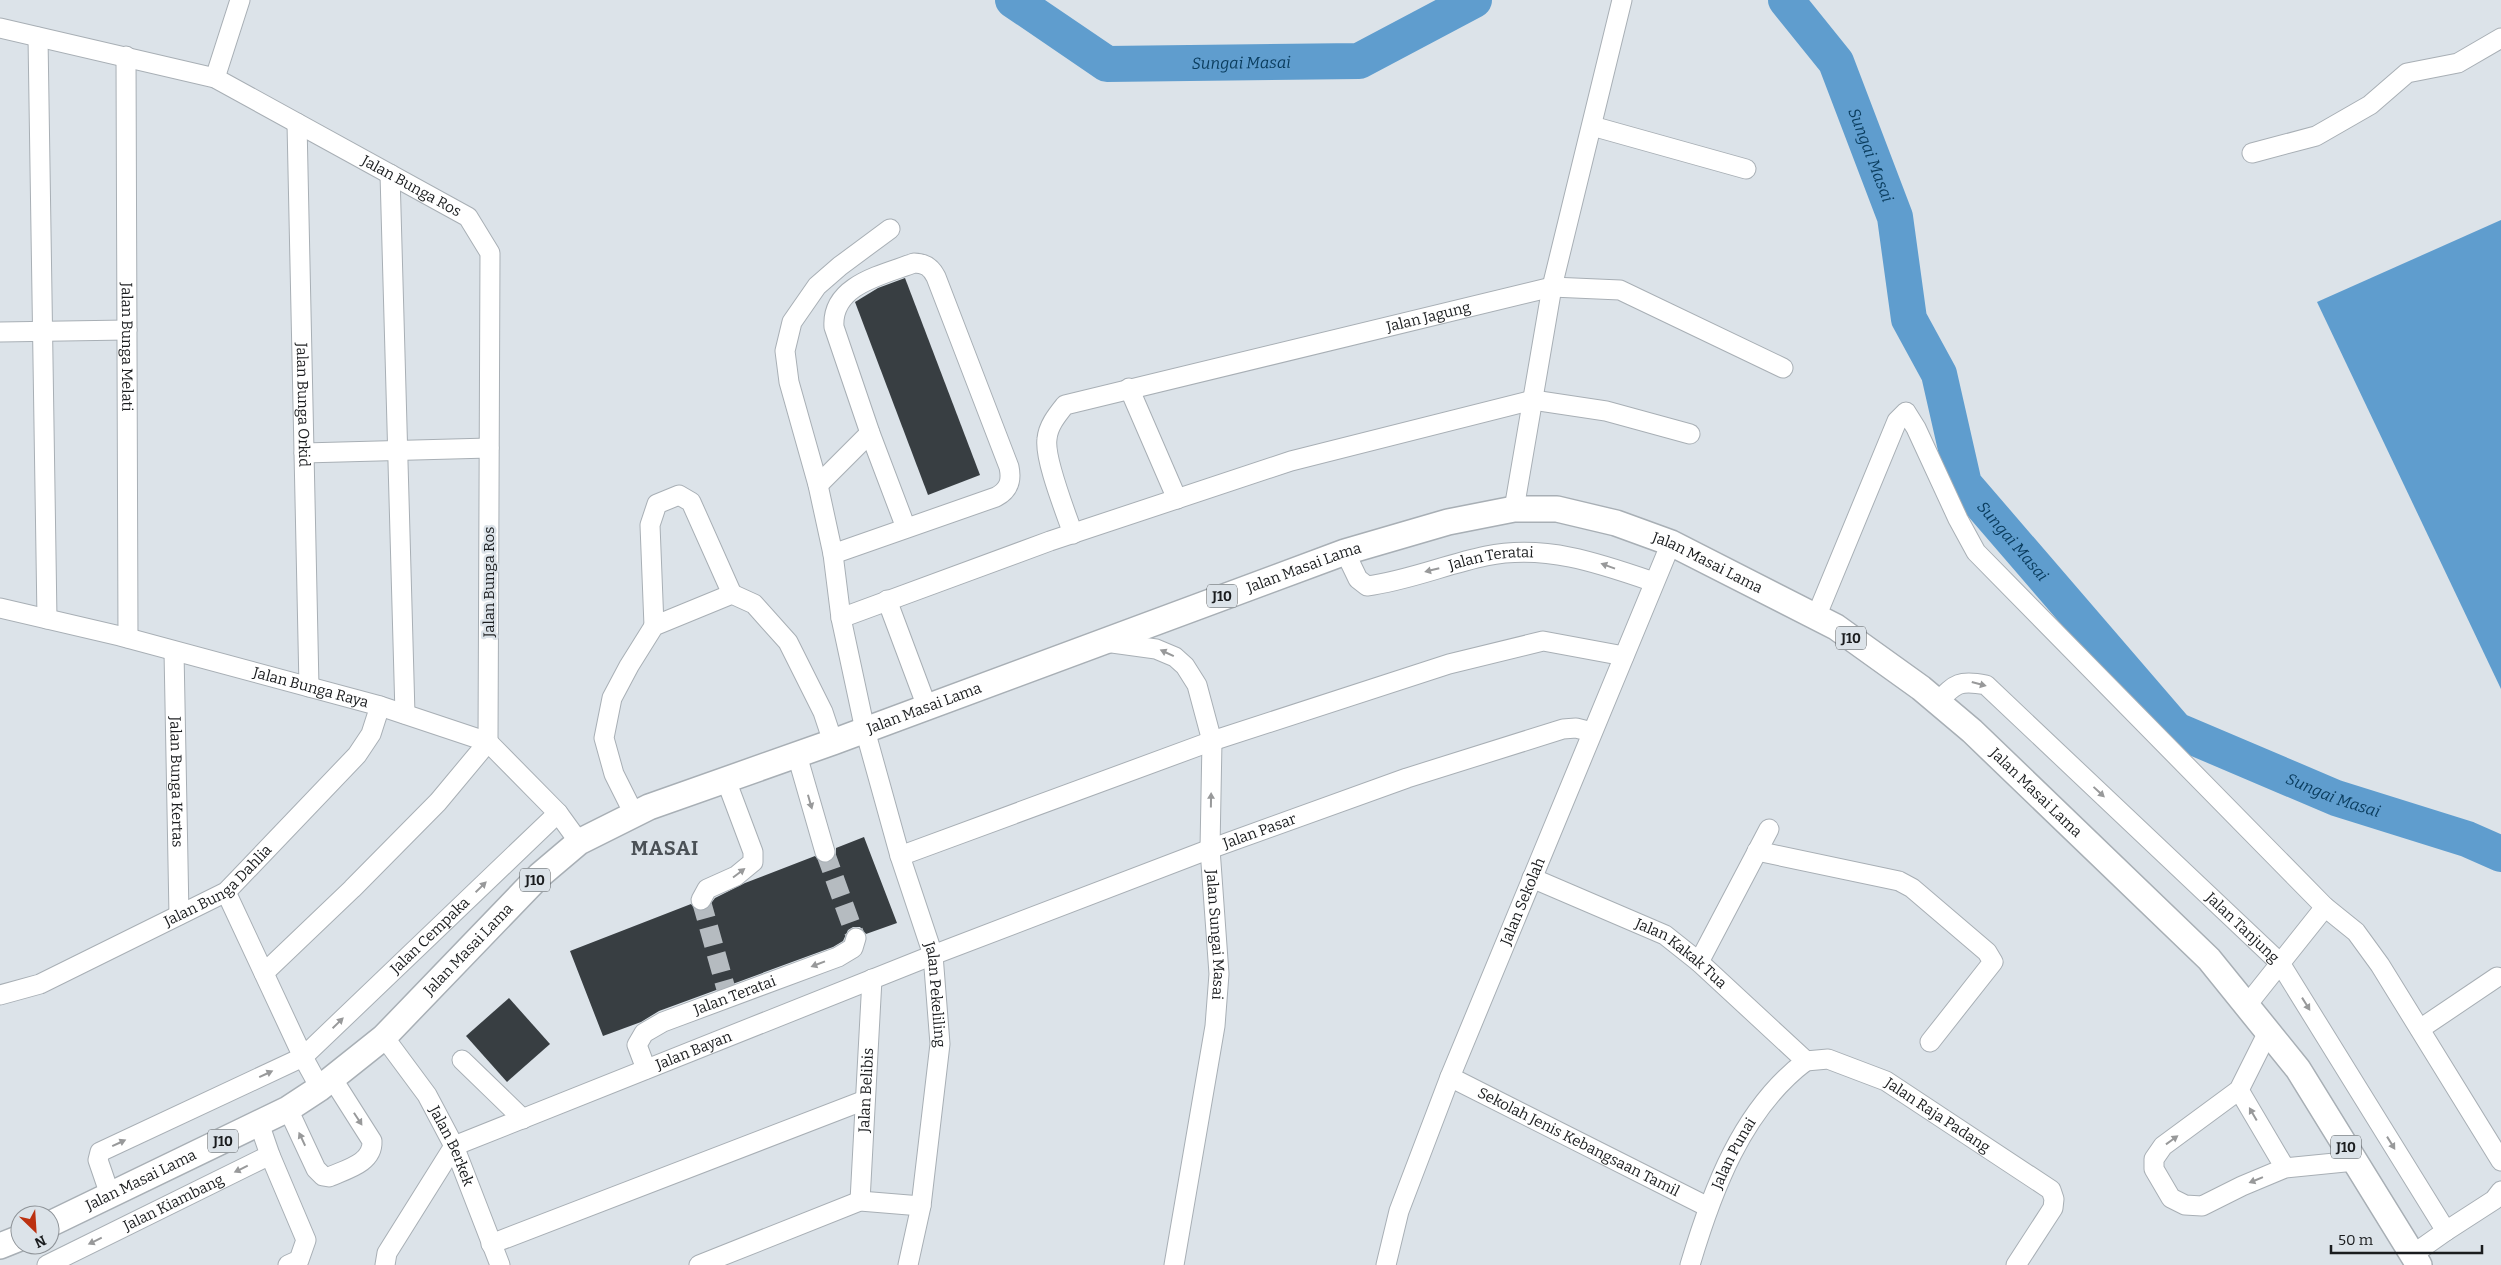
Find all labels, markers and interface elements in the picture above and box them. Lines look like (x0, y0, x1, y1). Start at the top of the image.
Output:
water label: Sungai Masai (1192, 53, 1291, 73)
water label: Sungai Masai (1844, 105, 1898, 205)
street label: Jalan Bunga Ros (358, 151, 464, 221)
street label: Jalan Bunga Melati (118, 281, 136, 412)
street label: Jalan Jagung (1383, 298, 1472, 336)
street label: Jalan Bunga Orkid (293, 342, 313, 467)
water label: Sungai Masai (1973, 497, 2052, 585)
street label: Jalan Bunga Ros (480, 527, 498, 638)
street label: Jalan Masai Lama (1649, 528, 1766, 597)
street label: Jalan Masai Lama (1243, 539, 1363, 597)
street label: Jalan Teratai (1445, 543, 1535, 574)
one-way arrow (1600, 562, 1615, 570)
one-way arrow (1424, 566, 1439, 574)
road number: J10 (1207, 584, 1237, 608)
road number: J10 (1836, 626, 1866, 650)
one-way arrow (1160, 649, 1174, 657)
street label: Jalan Bunga Raya (250, 663, 371, 712)
street label: Jalan Masai Lama (863, 679, 984, 738)
one-way arrow (1971, 680, 1986, 688)
street label: Jalan Bunga Kertas (166, 715, 187, 848)
street label: Jalan Masai Lama (1986, 744, 2086, 841)
water label: Sungai Masai (2283, 769, 2383, 821)
one-way arrow (2092, 786, 2104, 798)
one-way arrow (1207, 792, 1215, 808)
one-way arrow (807, 795, 815, 810)
street label: Jalan Pasar (1220, 810, 1299, 853)
district label: MASAI (631, 836, 699, 860)
street label: Jalan Bunga Dahlia (160, 841, 275, 931)
street label: Jalan Sekolah (1496, 854, 1549, 949)
road number: J10 (520, 868, 550, 892)
one-way arrow (732, 868, 746, 878)
street label: Jalan Sungai Masai (1202, 868, 1228, 1001)
one-way arrow (474, 881, 486, 893)
street label: Jalan Tanjung (2201, 888, 2283, 967)
street label: Jalan Cempaka (386, 893, 473, 978)
street label: Jalan Masai Lama (419, 900, 517, 1000)
street label: Jalan Kakak Tua (1631, 914, 1731, 992)
street label: Jalan Pekeliling (920, 938, 949, 1048)
one-way arrow (810, 960, 825, 968)
street label: Jalan Teratai (690, 972, 779, 1019)
one-way arrow (2301, 998, 2310, 1011)
one-way arrow (332, 1017, 344, 1029)
street label: Jalan Bayan (652, 1027, 735, 1074)
street label: Jalan Belibis (855, 1047, 877, 1134)
one-way arrow (259, 1070, 273, 1078)
street label: Jalan Raja Padang (1881, 1073, 1994, 1156)
street label: Sekolah Jenis Kebangsaan Tamil (1475, 1083, 1683, 1200)
street label: Jalan Berkek (425, 1102, 478, 1189)
one-way arrow (2249, 1108, 2258, 1121)
one-way arrow (354, 1113, 363, 1126)
street label: Jalan Punai (1708, 1114, 1760, 1193)
road number: J10 (208, 1130, 238, 1152)
one-way arrow (298, 1132, 306, 1146)
one-way arrow (2165, 1135, 2179, 1145)
road number: J10 (2331, 1136, 2361, 1158)
one-way arrow (2387, 1136, 2396, 1149)
one-way arrow (112, 1139, 126, 1147)
street label: Jalan Masai Lama (82, 1146, 199, 1215)
one-way arrow (234, 1165, 248, 1173)
street label: Jalan Kiambang (119, 1170, 227, 1235)
one-way arrow (2248, 1176, 2263, 1184)
north arrow (10, 1205, 60, 1255)
scale bar (2331, 1222, 2482, 1254)
text: N (32, 1231, 49, 1251)
text: 50 m (2338, 1231, 2374, 1249)
one-way arrow (88, 1237, 103, 1245)

